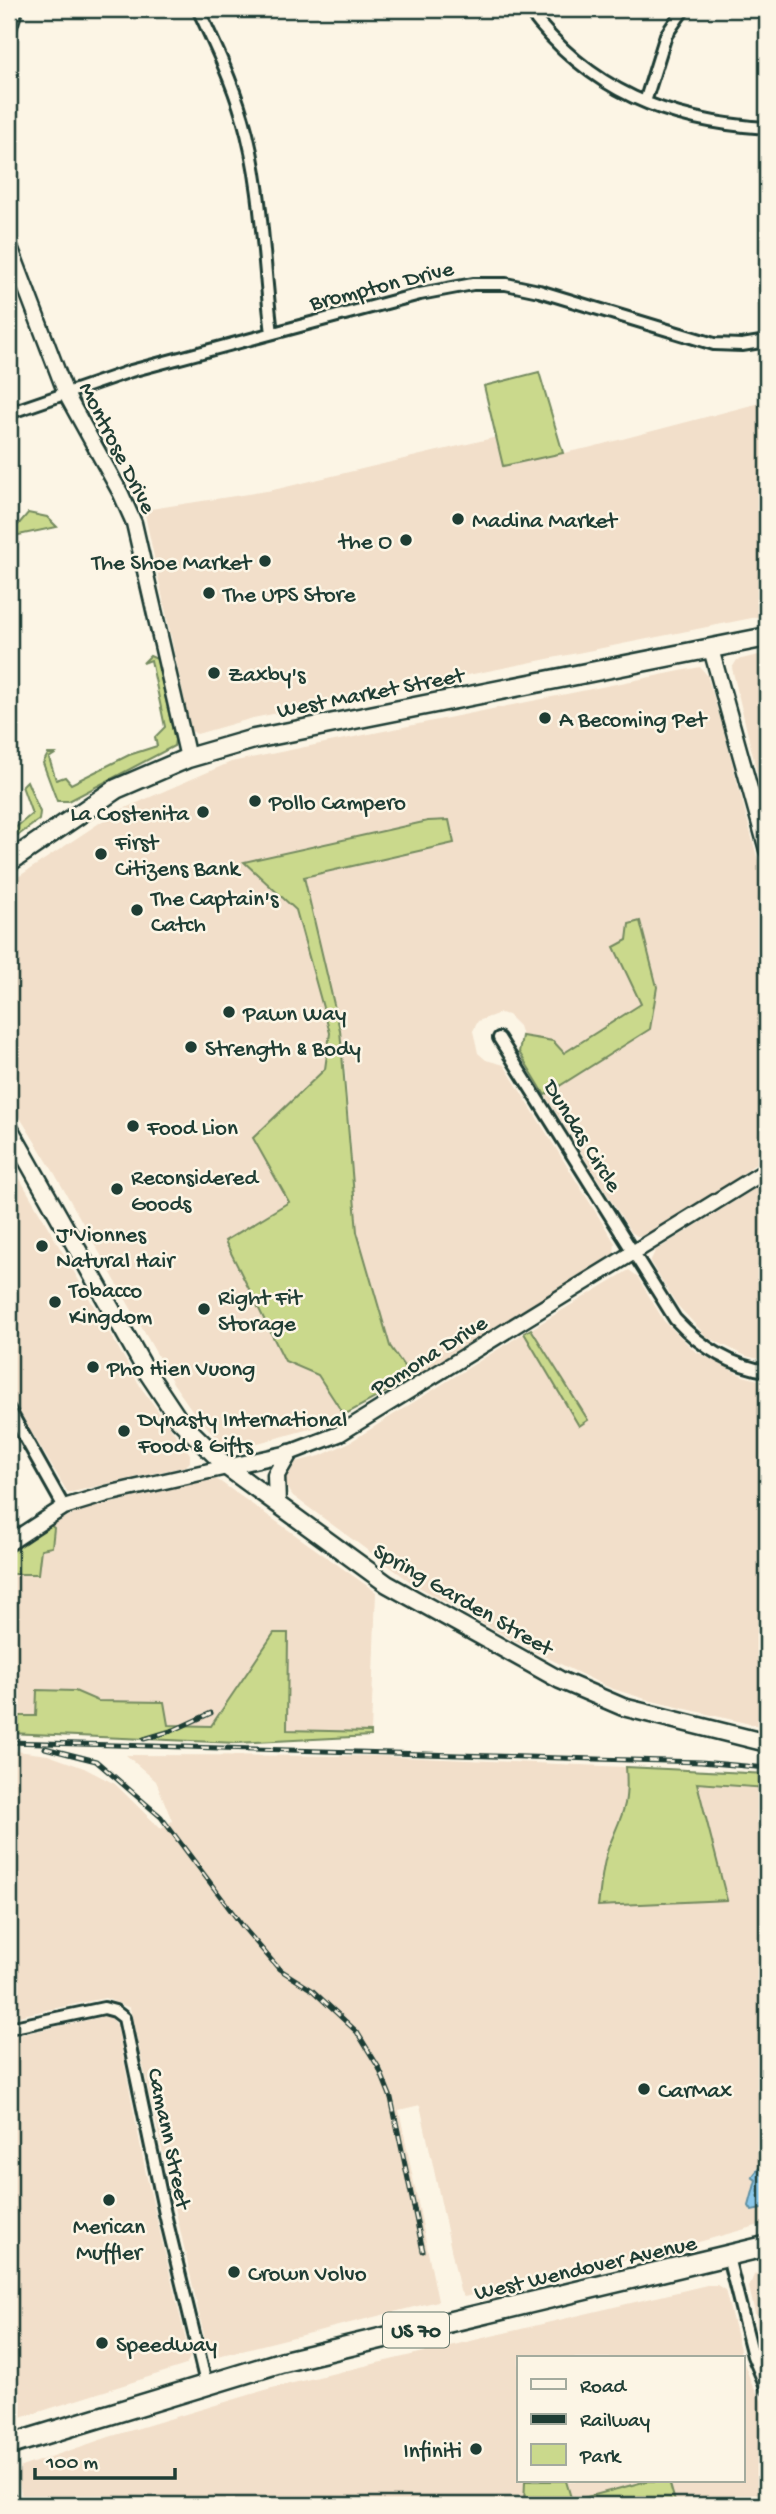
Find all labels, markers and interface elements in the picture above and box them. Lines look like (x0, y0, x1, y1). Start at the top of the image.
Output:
street label: Brompton Drive (306, 256, 458, 319)
street label: Montrose Drive (71, 378, 161, 520)
place label: Madina Market (472, 509, 618, 536)
marker: Madina Market (450, 511, 466, 527)
place label: the O (337, 530, 392, 557)
marker: the O (398, 532, 414, 548)
place label: The Shoe Market (90, 551, 253, 578)
marker: The Shoe Market (257, 553, 273, 569)
place label: The UPS Store (221, 583, 357, 610)
marker: The UPS Store (201, 585, 217, 601)
place label: Zaxby's (228, 663, 306, 690)
street label: West Market Street (275, 663, 468, 726)
marker: Zaxby's (206, 665, 222, 681)
place label: A Becoming Pet (559, 708, 708, 735)
marker: A Becoming Pet (537, 710, 553, 726)
place label: Pollo Campero (268, 791, 406, 818)
marker: Pollo Campero (247, 793, 263, 809)
place label: La Costenita (70, 802, 190, 829)
marker: La Costenita (195, 804, 211, 820)
place label: First Citizens Bank (114, 831, 242, 884)
marker: First Citizens Bank (93, 846, 109, 862)
place label: The Captain's Catch (149, 887, 279, 940)
marker: The Captain's Catch (129, 902, 145, 918)
place label: Pawn Way (242, 1002, 346, 1029)
marker: Pawn Way (221, 1004, 237, 1020)
place label: Strength & Body (205, 1037, 361, 1064)
marker: Strength & Body (183, 1039, 199, 1055)
street label: Dundas Circle (535, 1074, 627, 1199)
place label: Food Lion (146, 1116, 238, 1143)
marker: Food Lion (125, 1118, 141, 1134)
place label: Reconsidered Goods (131, 1166, 259, 1219)
marker: Reconsidered Goods (109, 1181, 125, 1197)
place label: J'Vionnes Natural Hair (56, 1223, 176, 1276)
marker: J'Vionnes Natural Hair (34, 1238, 50, 1254)
place label: Tobacco Kingdom (67, 1279, 152, 1332)
place label: Right Fit Storage (218, 1286, 303, 1339)
marker: Tobacco Kingdom (47, 1294, 63, 1310)
marker: Right Fit Storage (196, 1301, 212, 1317)
street label: Pomona Drive (366, 1310, 494, 1404)
place label: Pho Hien Vuong (106, 1357, 255, 1384)
marker: Pho Hien Vuong (85, 1359, 101, 1375)
place label: Dynasty International Food & Gifts (136, 1408, 347, 1461)
marker: Dynasty International Food & Gifts (116, 1423, 132, 1439)
street label: Spring Garden Street (368, 1539, 558, 1664)
street label: Camann Street (140, 2066, 196, 2213)
place label: CarMax (658, 2079, 732, 2106)
marker: CarMax (636, 2081, 652, 2097)
marker: Merican Muffler (101, 2192, 117, 2208)
place label: Merican Muffler (73, 2215, 145, 2268)
street label: West Wendover Avenue (472, 2230, 701, 2308)
place label: Crown Volvo (248, 2262, 367, 2289)
marker: Crown Volvo (226, 2264, 242, 2280)
road number: US 70 (383, 2312, 449, 2348)
place label: Speedway (116, 2333, 217, 2360)
marker: Speedway (94, 2335, 110, 2351)
legend (517, 2356, 744, 2482)
text: Road (580, 2376, 628, 2401)
text: Railway (580, 2410, 650, 2435)
scale bar (35, 2437, 175, 2481)
place label: Infiniti (403, 2439, 462, 2466)
marker: Infiniti (468, 2441, 484, 2457)
text: Park (579, 2446, 623, 2471)
text: 100 m (45, 2452, 98, 2477)

